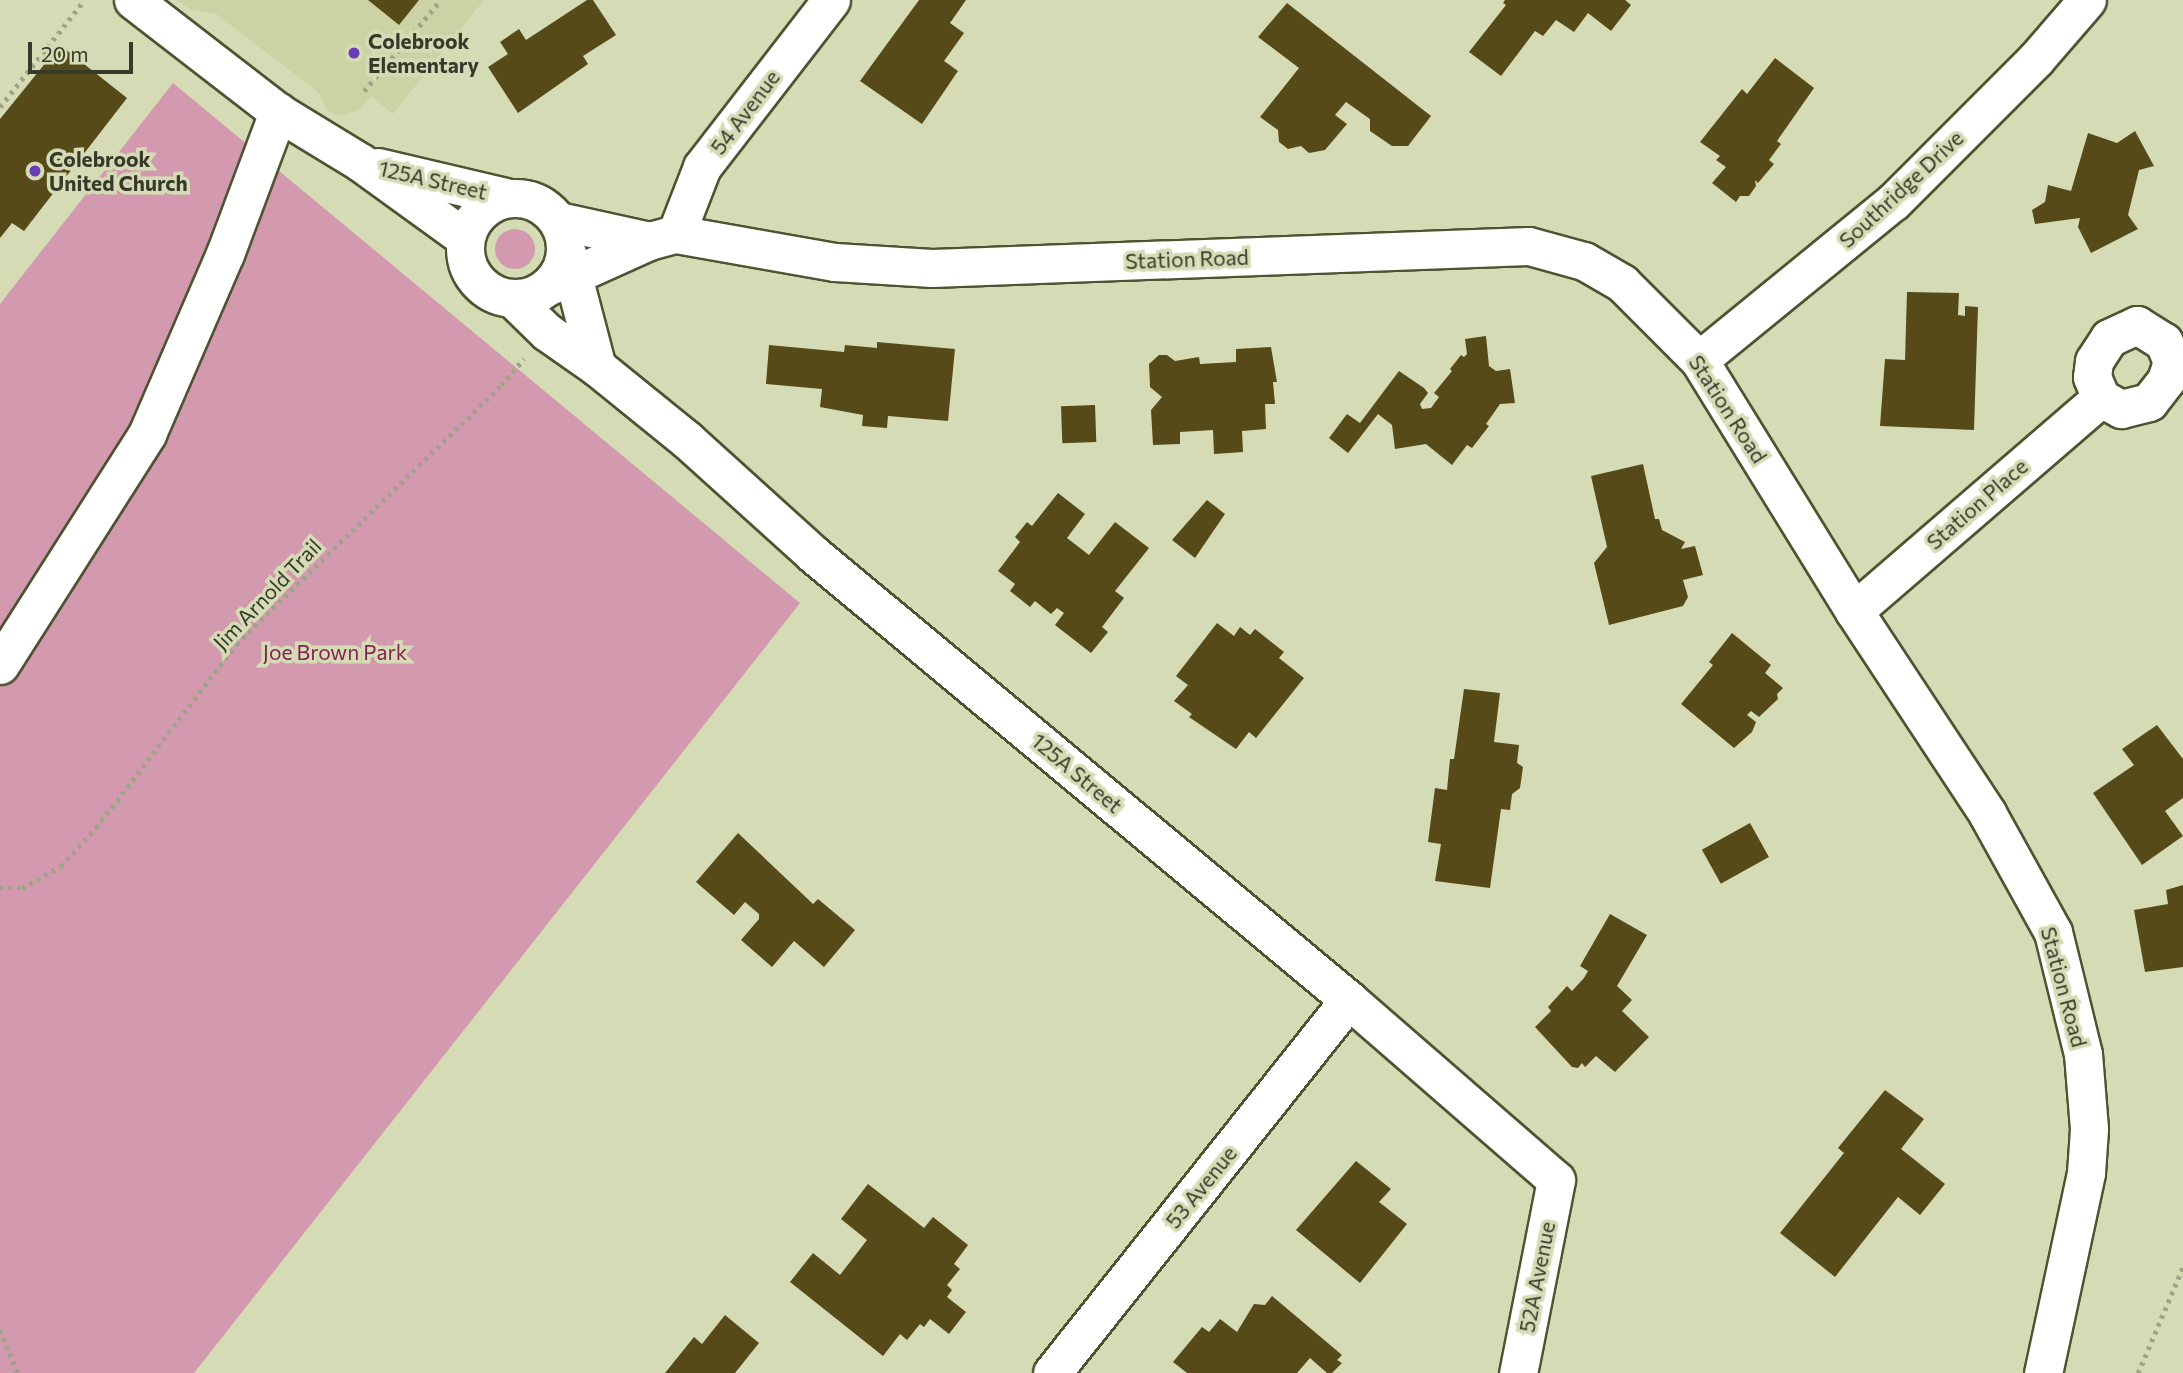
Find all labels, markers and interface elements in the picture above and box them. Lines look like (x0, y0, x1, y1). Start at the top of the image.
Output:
scale bar (32, 28, 136, 72)
place label: Colebrook Elementary (368, 28, 479, 78)
text: 20 m (41, 41, 89, 66)
marker: Colebrook Elementary (346, 45, 362, 61)
street label: 54 Avenue (705, 65, 785, 159)
street label: Southridge Drive (1834, 125, 1968, 253)
place label: Colebrook United Church (49, 146, 188, 196)
street label: 125A Street (377, 155, 489, 205)
marker: Colebrook United Church (27, 163, 43, 179)
street label: Station Road (1125, 244, 1249, 274)
street label: Station Road (1684, 350, 1772, 468)
street label: Station Place (1921, 453, 2033, 555)
street label: Jim Arnold Trail (208, 533, 326, 655)
park label: Joe Brown Park (263, 639, 407, 665)
street label: 125A Street (1027, 728, 1127, 818)
street label: Station Road (2036, 924, 2092, 1050)
street label: 53 Avenue (1160, 1141, 1242, 1233)
street label: 52A Avenue (1514, 1220, 1560, 1334)

